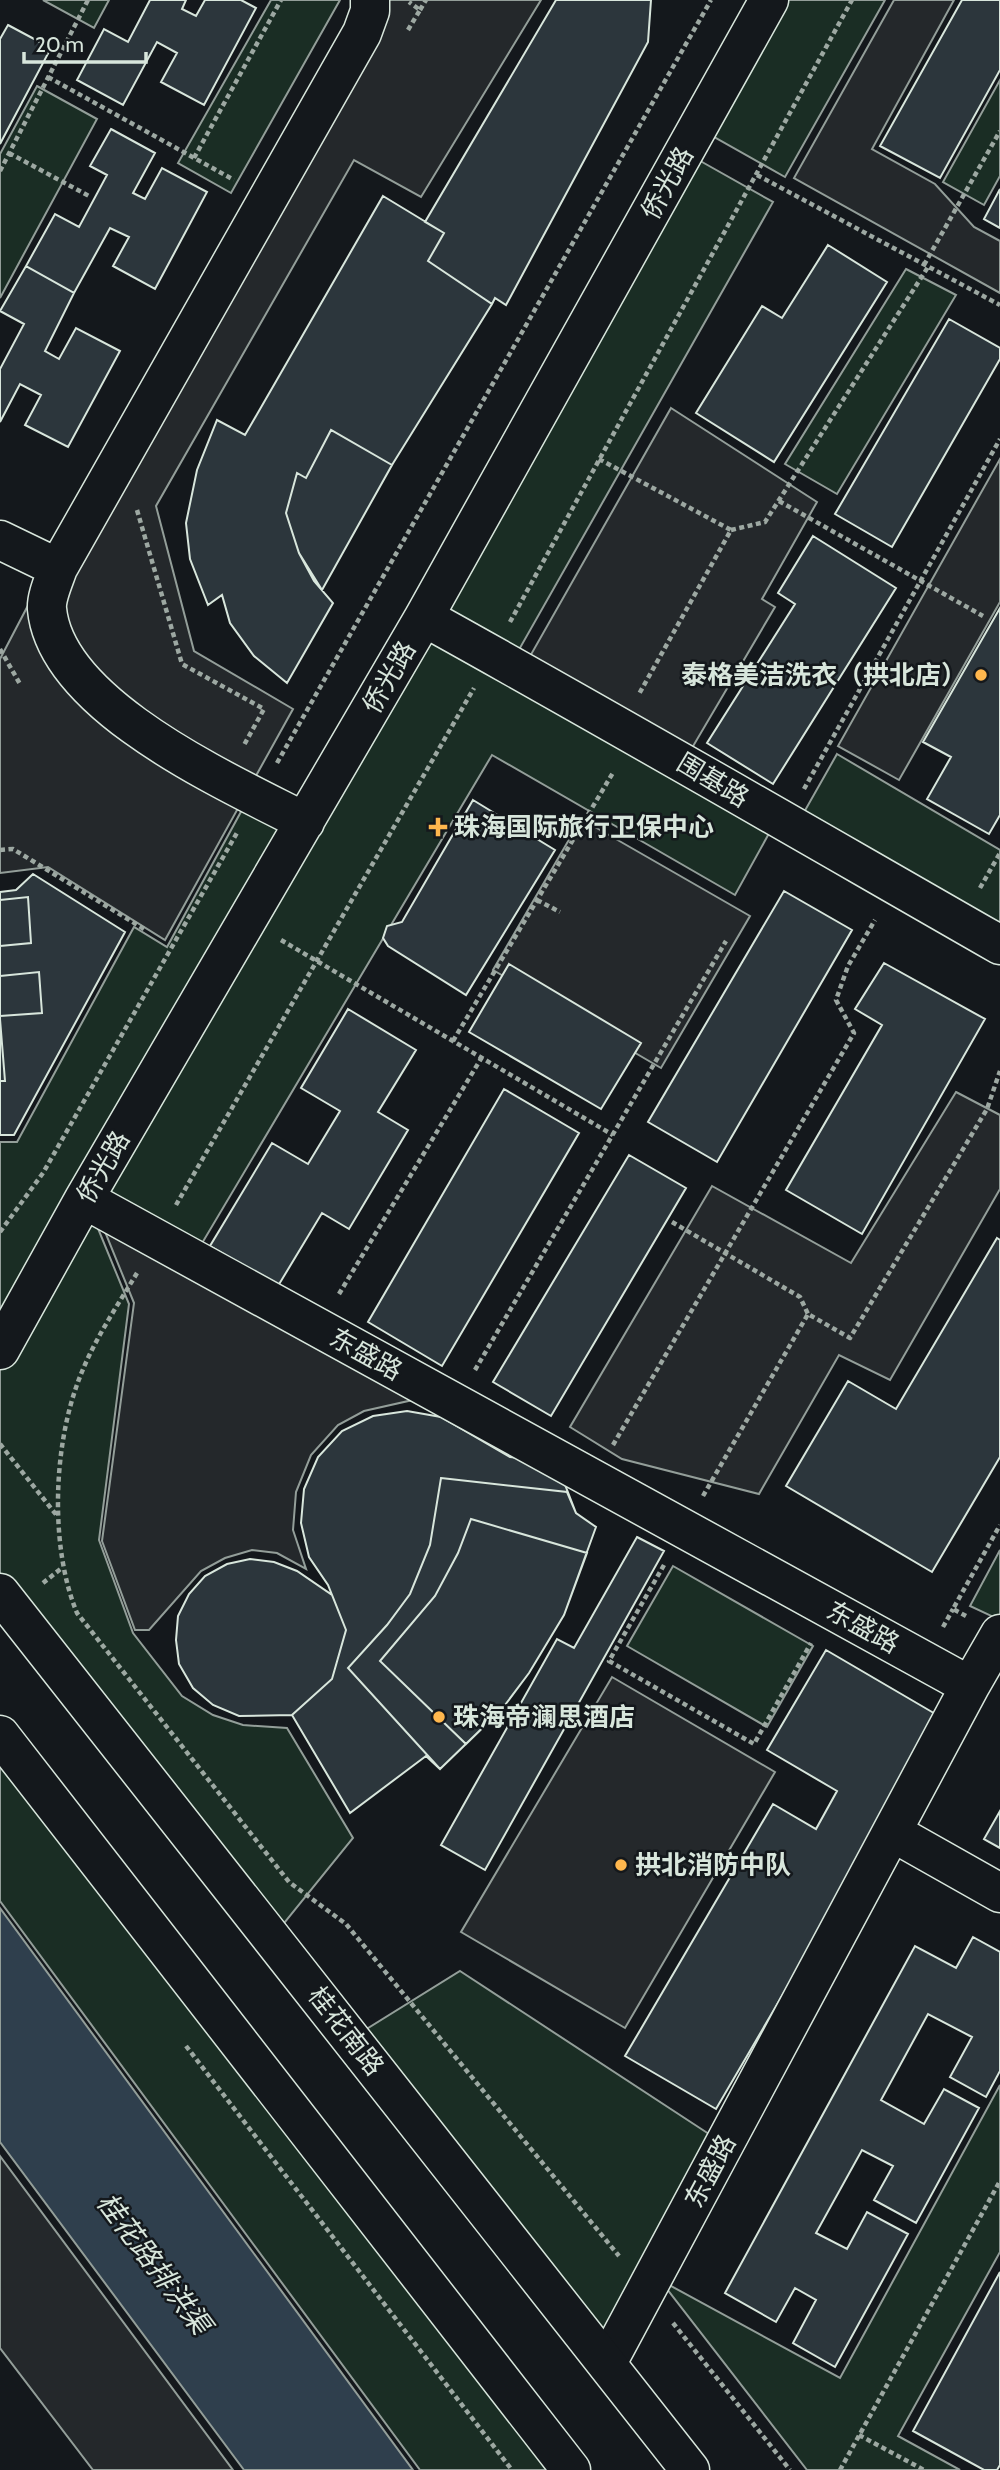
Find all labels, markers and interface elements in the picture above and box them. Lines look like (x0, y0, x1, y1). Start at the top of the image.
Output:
scale bar (24, 21, 147, 65)
text: 20 m (35, 32, 84, 57)
street label: 侨光路 (634, 141, 700, 225)
street label: 侨光路 (356, 635, 422, 719)
place label: 泰格美洁洗衣（拱北店） (681, 659, 967, 691)
marker: 泰格美洁洗衣（拱北店） (973, 667, 989, 683)
street label: 围基路 (671, 746, 755, 814)
place label: 珠海国际旅行卫保中心 (454, 811, 714, 843)
marker: 珠海国际旅行卫保中心 (428, 817, 448, 837)
street label: 侨光路 (70, 1125, 136, 1209)
street label: 东盛路 (324, 1321, 408, 1387)
street label: 东盛路 (821, 1594, 905, 1660)
place label: 珠海帝澜思酒店 (453, 1701, 635, 1733)
marker: 珠海帝澜思酒店 (431, 1709, 447, 1725)
place label: 拱北消防中队 (635, 1849, 791, 1881)
marker: 拱北消防中队 (613, 1857, 629, 1873)
street label: 桂花南路 (301, 1980, 391, 2082)
street label: 东盛路 (678, 2129, 742, 2213)
water label: 桂花路排洪渠 (90, 2186, 221, 2344)

